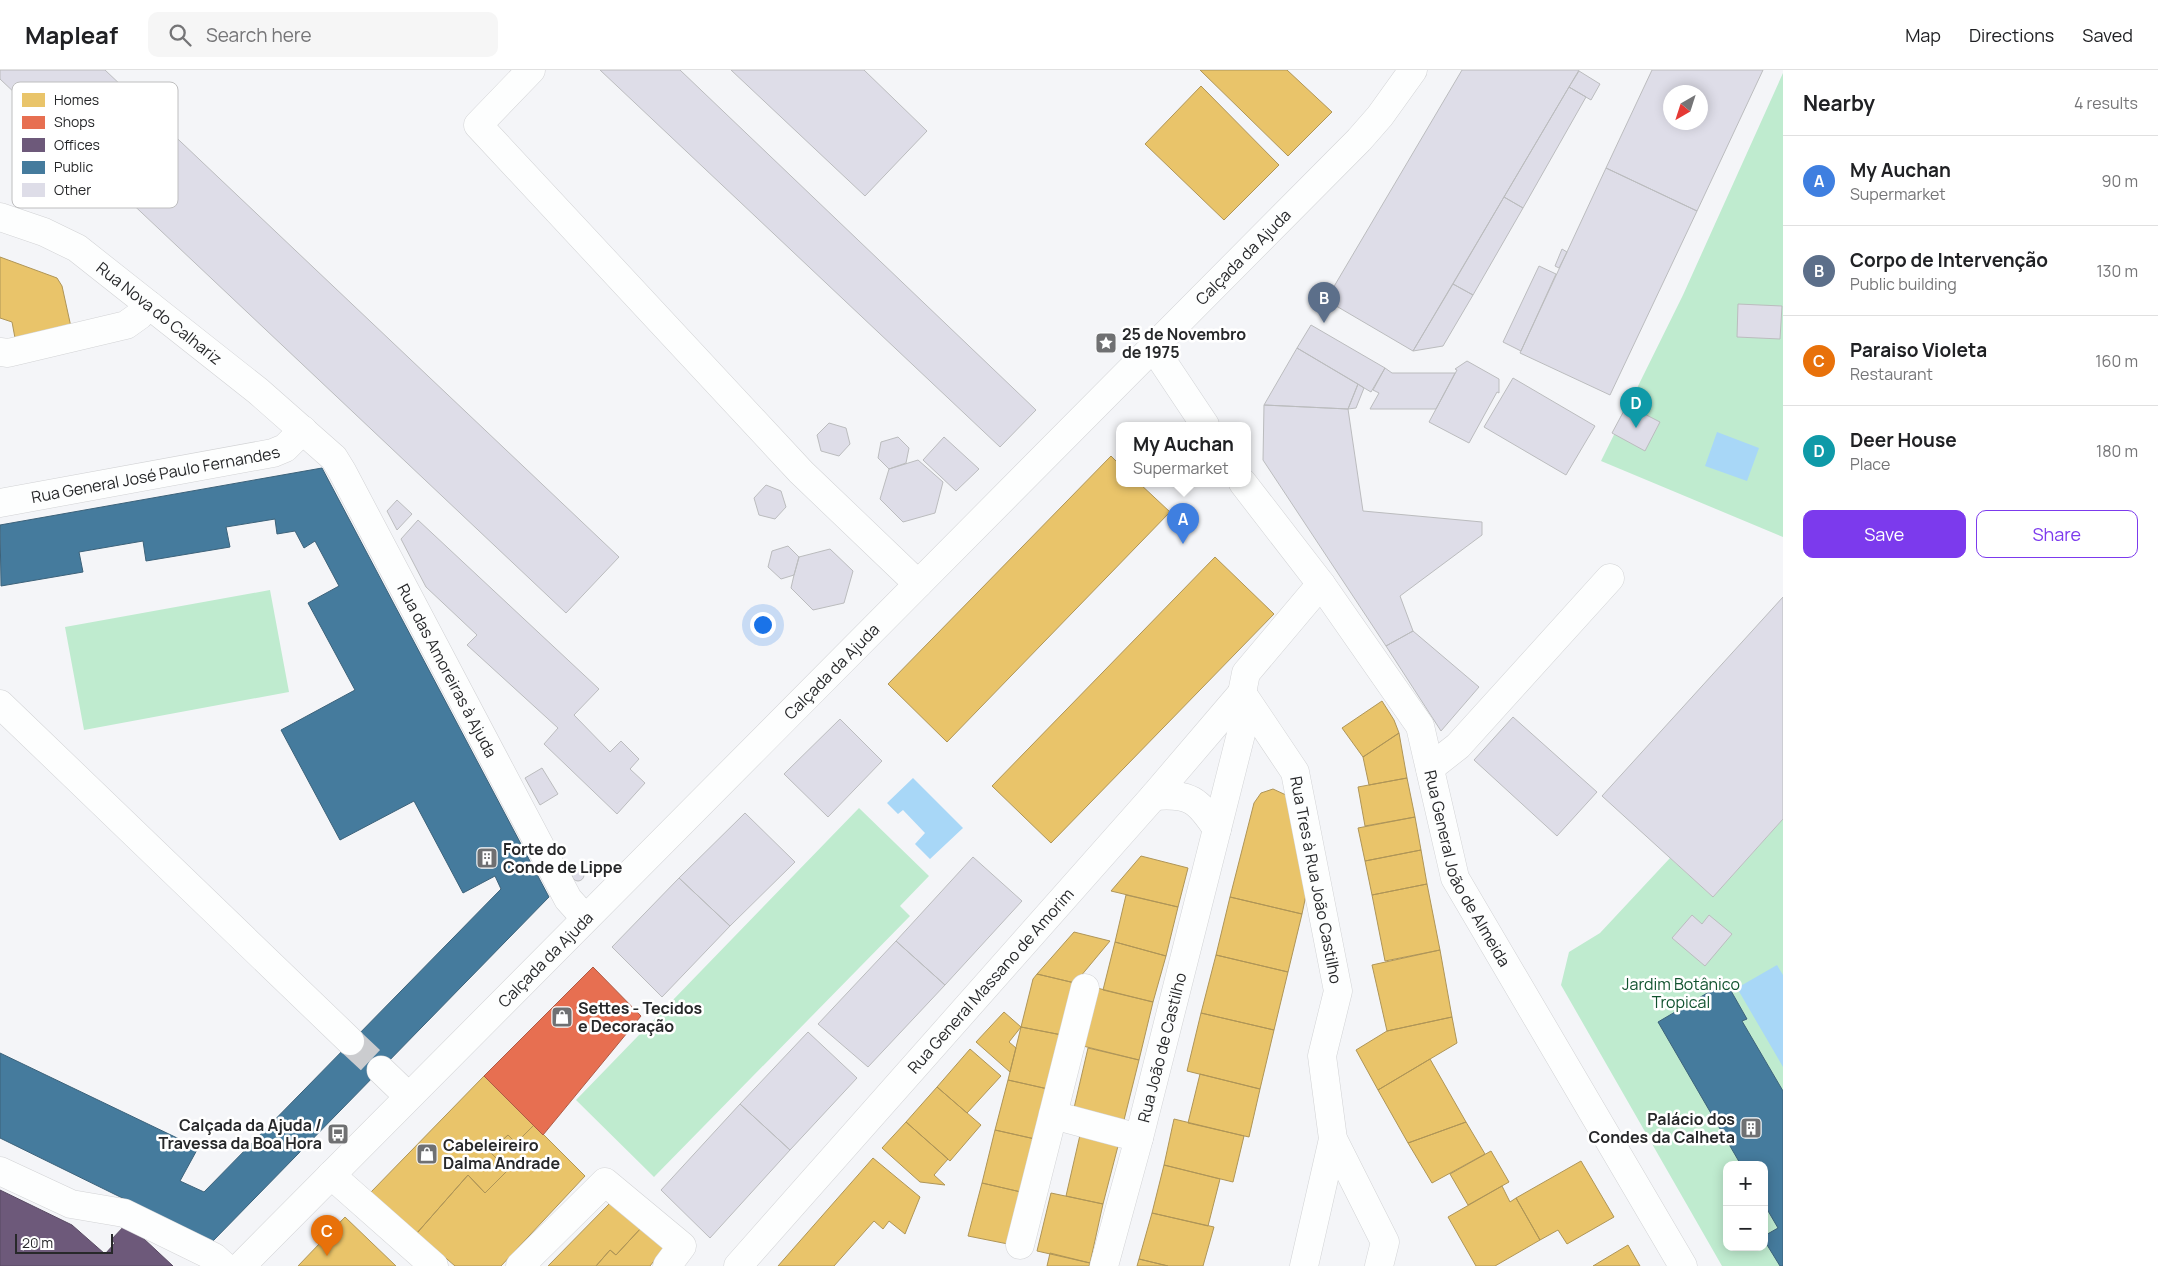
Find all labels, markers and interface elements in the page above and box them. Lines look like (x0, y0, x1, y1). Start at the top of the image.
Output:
search box (148, 12, 498, 57)
text: Mapleaf (25, 18, 118, 51)
icon: search (166, 21, 194, 49)
text: Search here (206, 22, 312, 48)
text: Map (1905, 23, 1941, 47)
text: Directions (1969, 23, 2054, 47)
text: Saved (2082, 23, 2133, 47)
legend (12, 82, 178, 208)
north arrow (1663, 85, 1708, 130)
text: Nearby (1803, 89, 1875, 117)
text: Homes (54, 90, 99, 109)
text: 4 results (2074, 92, 2138, 114)
text: Shops (54, 112, 95, 131)
text: Offices (54, 135, 100, 154)
text: Public (54, 157, 94, 176)
text: My Auchan (1850, 157, 1951, 183)
text: A (1814, 170, 1824, 192)
text: 90 m (2102, 170, 2138, 192)
text: Other (54, 180, 91, 199)
text: Supermarket (1850, 183, 1946, 205)
street label: Calçada da Ajuda (1190, 204, 1295, 310)
text: Corpo de Intervenção (1850, 247, 2048, 273)
street label: Rua Nova do Calhariz (92, 257, 227, 369)
text: B (1814, 260, 1824, 282)
text: 130 m (2096, 260, 2138, 282)
text: Public building (1850, 273, 1957, 295)
pin: B (1308, 282, 1340, 323)
place label: 25 de Novembro de 1975 (1122, 323, 1246, 363)
place icon: 25 de Novembro de 1975 (1094, 331, 1118, 355)
text: Paraiso Violeta (1850, 337, 1987, 363)
text: C (1813, 350, 1825, 372)
text: 160 m (2095, 350, 2138, 372)
text: Restaurant (1850, 363, 1933, 385)
pin: D (1620, 387, 1652, 428)
popup (1116, 422, 1251, 487)
text: Deer House (1850, 427, 1957, 453)
text: My Auchan (1133, 431, 1234, 457)
street label: Rua General José Paulo Fernandes (29, 440, 283, 508)
text: D (1813, 440, 1825, 462)
text: 180 m (2096, 440, 2138, 462)
text: Place (1850, 453, 1890, 475)
text: Supermarket (1133, 457, 1229, 479)
pin: A (1167, 503, 1199, 544)
button: Save (1803, 510, 1966, 558)
button: Share (1976, 510, 2138, 558)
street label: Rua das Amoreiras à Ajuda (392, 580, 502, 761)
your location (750, 612, 776, 638)
street label: Calçada da Ajuda (779, 619, 884, 724)
street label: Rua General João de Almeida (1419, 768, 1516, 971)
street label: Rua Tres à Rua João Castilho (1285, 774, 1347, 985)
place label: Forte do Conde de Lippe (503, 838, 623, 878)
building icon: Forte do Conde de Lippe (475, 846, 499, 870)
street label: Rua General Massano de Amorim (903, 883, 1079, 1078)
street label: Calçada da Ajuda (493, 907, 598, 1012)
street label: Rua João de Castilho (1132, 970, 1191, 1125)
park label: Jardim Botânico Tropical (1622, 973, 1740, 1013)
place label: Settes - Tecidos e Decoração (578, 997, 703, 1037)
shop icon: Settes - Tecidos e Decoração (550, 1005, 574, 1029)
place label: Palácio dos Condes da Calheta (1588, 1108, 1735, 1148)
place label: Calçada da Ajuda / Travessa da Boa Hora (159, 1114, 322, 1154)
building icon: Palácio dos Condes da Calheta (1739, 1116, 1763, 1140)
bus stop icon: Calçada da Ajuda / Travessa da Boa Hora (326, 1122, 350, 1146)
place label: Cabeleireiro Dalma Andrade (443, 1134, 560, 1174)
shop icon: Cabeleireiro Dalma Andrade (415, 1142, 439, 1166)
map controls (1723, 1161, 1768, 1251)
button: + (1723, 1161, 1768, 1206)
button: − (1723, 1206, 1768, 1251)
pin: C (311, 1215, 343, 1256)
scale bar (15, 1231, 112, 1254)
text: 20 m (22, 1233, 53, 1252)

